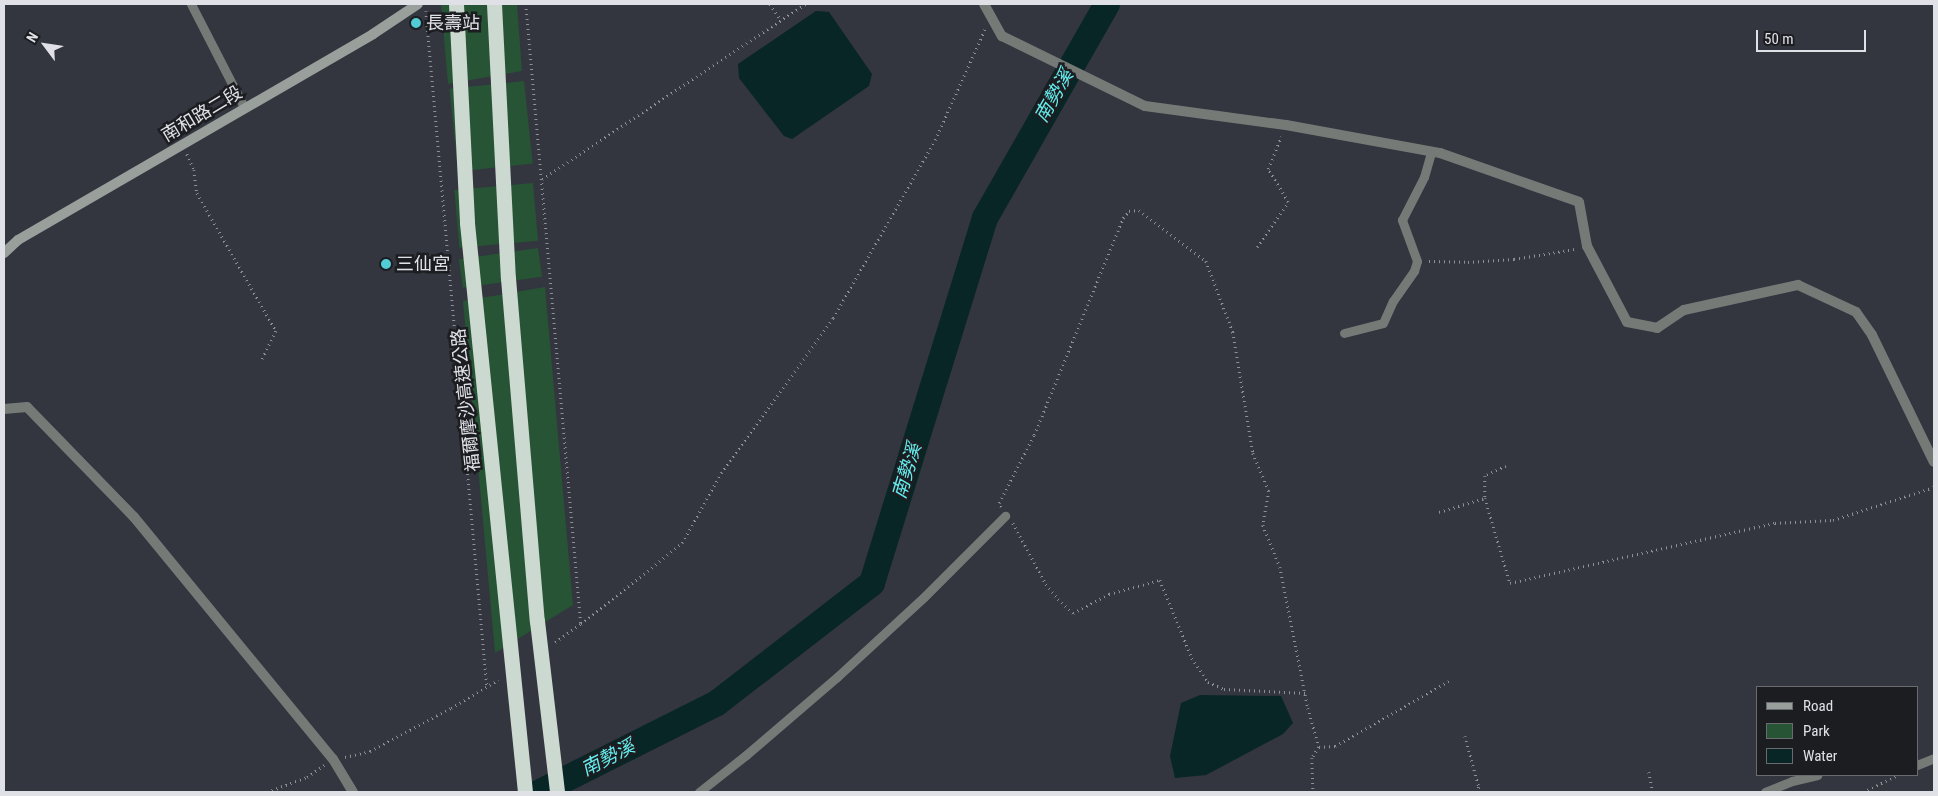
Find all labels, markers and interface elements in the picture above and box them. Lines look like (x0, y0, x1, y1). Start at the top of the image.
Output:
place label: 長壽站 (426, 12, 480, 34)
marker: 長壽站 (410, 17, 422, 29)
north arrow (20, 20, 70, 70)
scale bar (1758, 20, 1868, 52)
text: N (23, 29, 41, 45)
text: 50 m (1764, 30, 1794, 48)
water label: 南勢溪 (1030, 66, 1078, 126)
street label: 南和路二段 (158, 82, 246, 146)
place label: 三仙宮 (396, 253, 450, 275)
marker: 三仙宮 (380, 258, 392, 270)
street label: 福爾摩沙高速公路 (448, 327, 484, 473)
water label: 南勢溪 (888, 440, 926, 502)
legend (1756, 686, 1918, 776)
text: Road (1803, 697, 1833, 715)
text: Park (1803, 722, 1830, 740)
water label: 南勢溪 (577, 735, 639, 781)
text: Water (1803, 747, 1837, 765)

